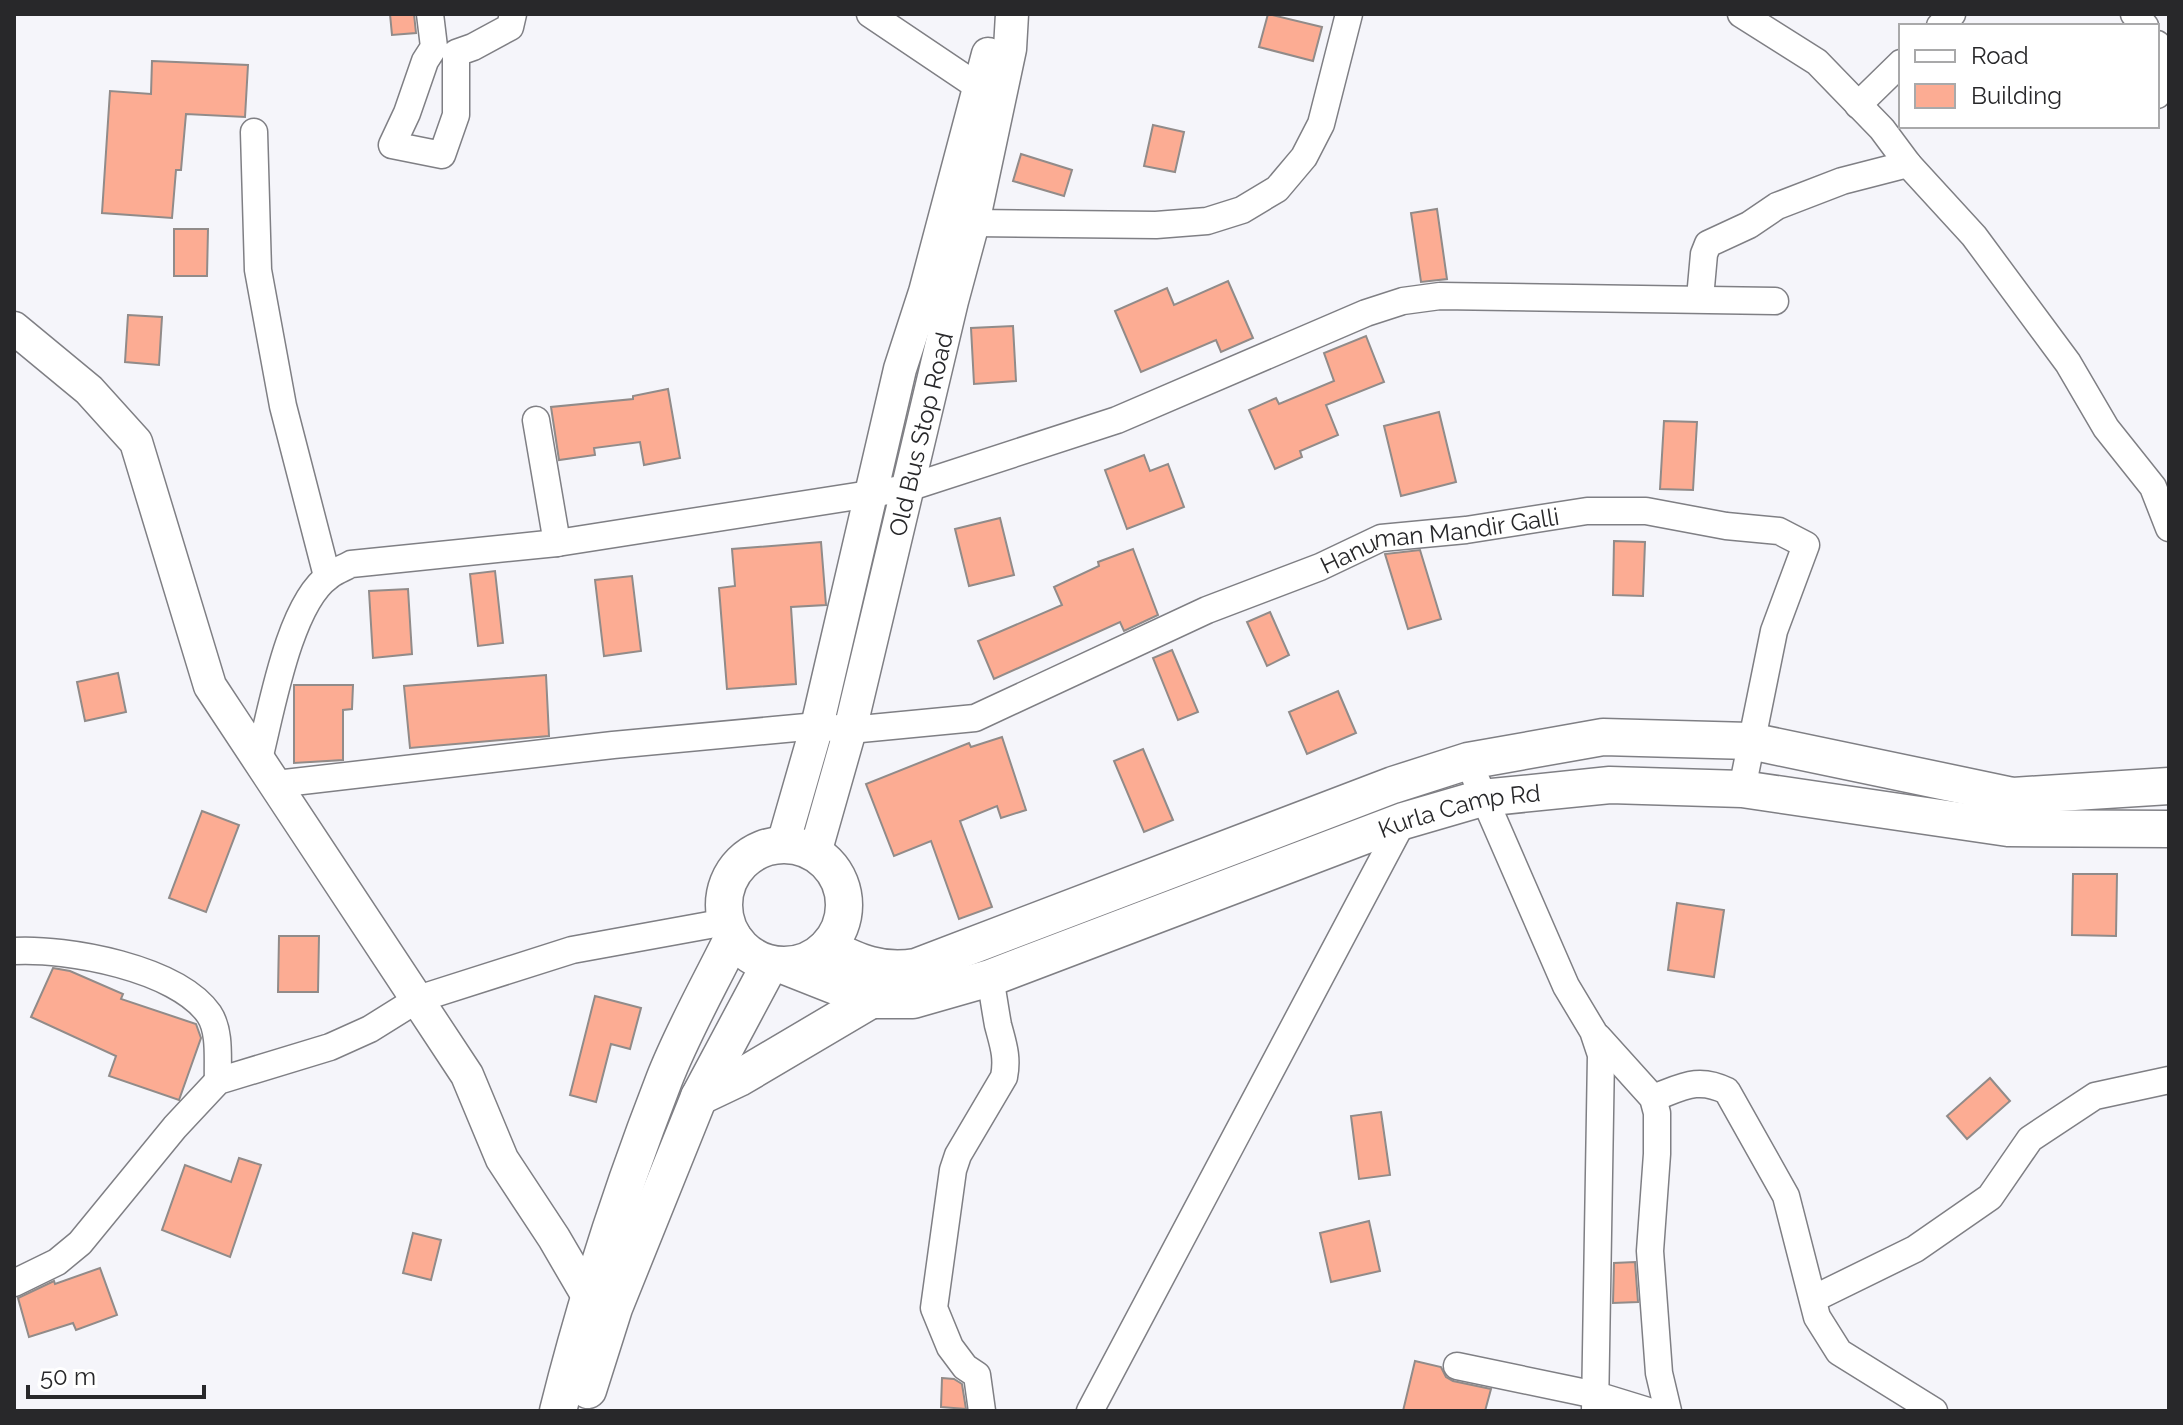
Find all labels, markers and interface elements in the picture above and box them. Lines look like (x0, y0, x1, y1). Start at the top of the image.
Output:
legend (1899, 24, 2159, 128)
text: Road (1971, 41, 2029, 70)
text: Building (1971, 81, 2062, 110)
street label: Old Bus Stop Road (882, 329, 959, 539)
street label: Hanuman Mandir Galli (1315, 501, 1561, 579)
street label: Kurla Camp Rd (1374, 778, 1542, 844)
scale bar (28, 1349, 204, 1399)
text: 50 m (40, 1362, 96, 1391)

